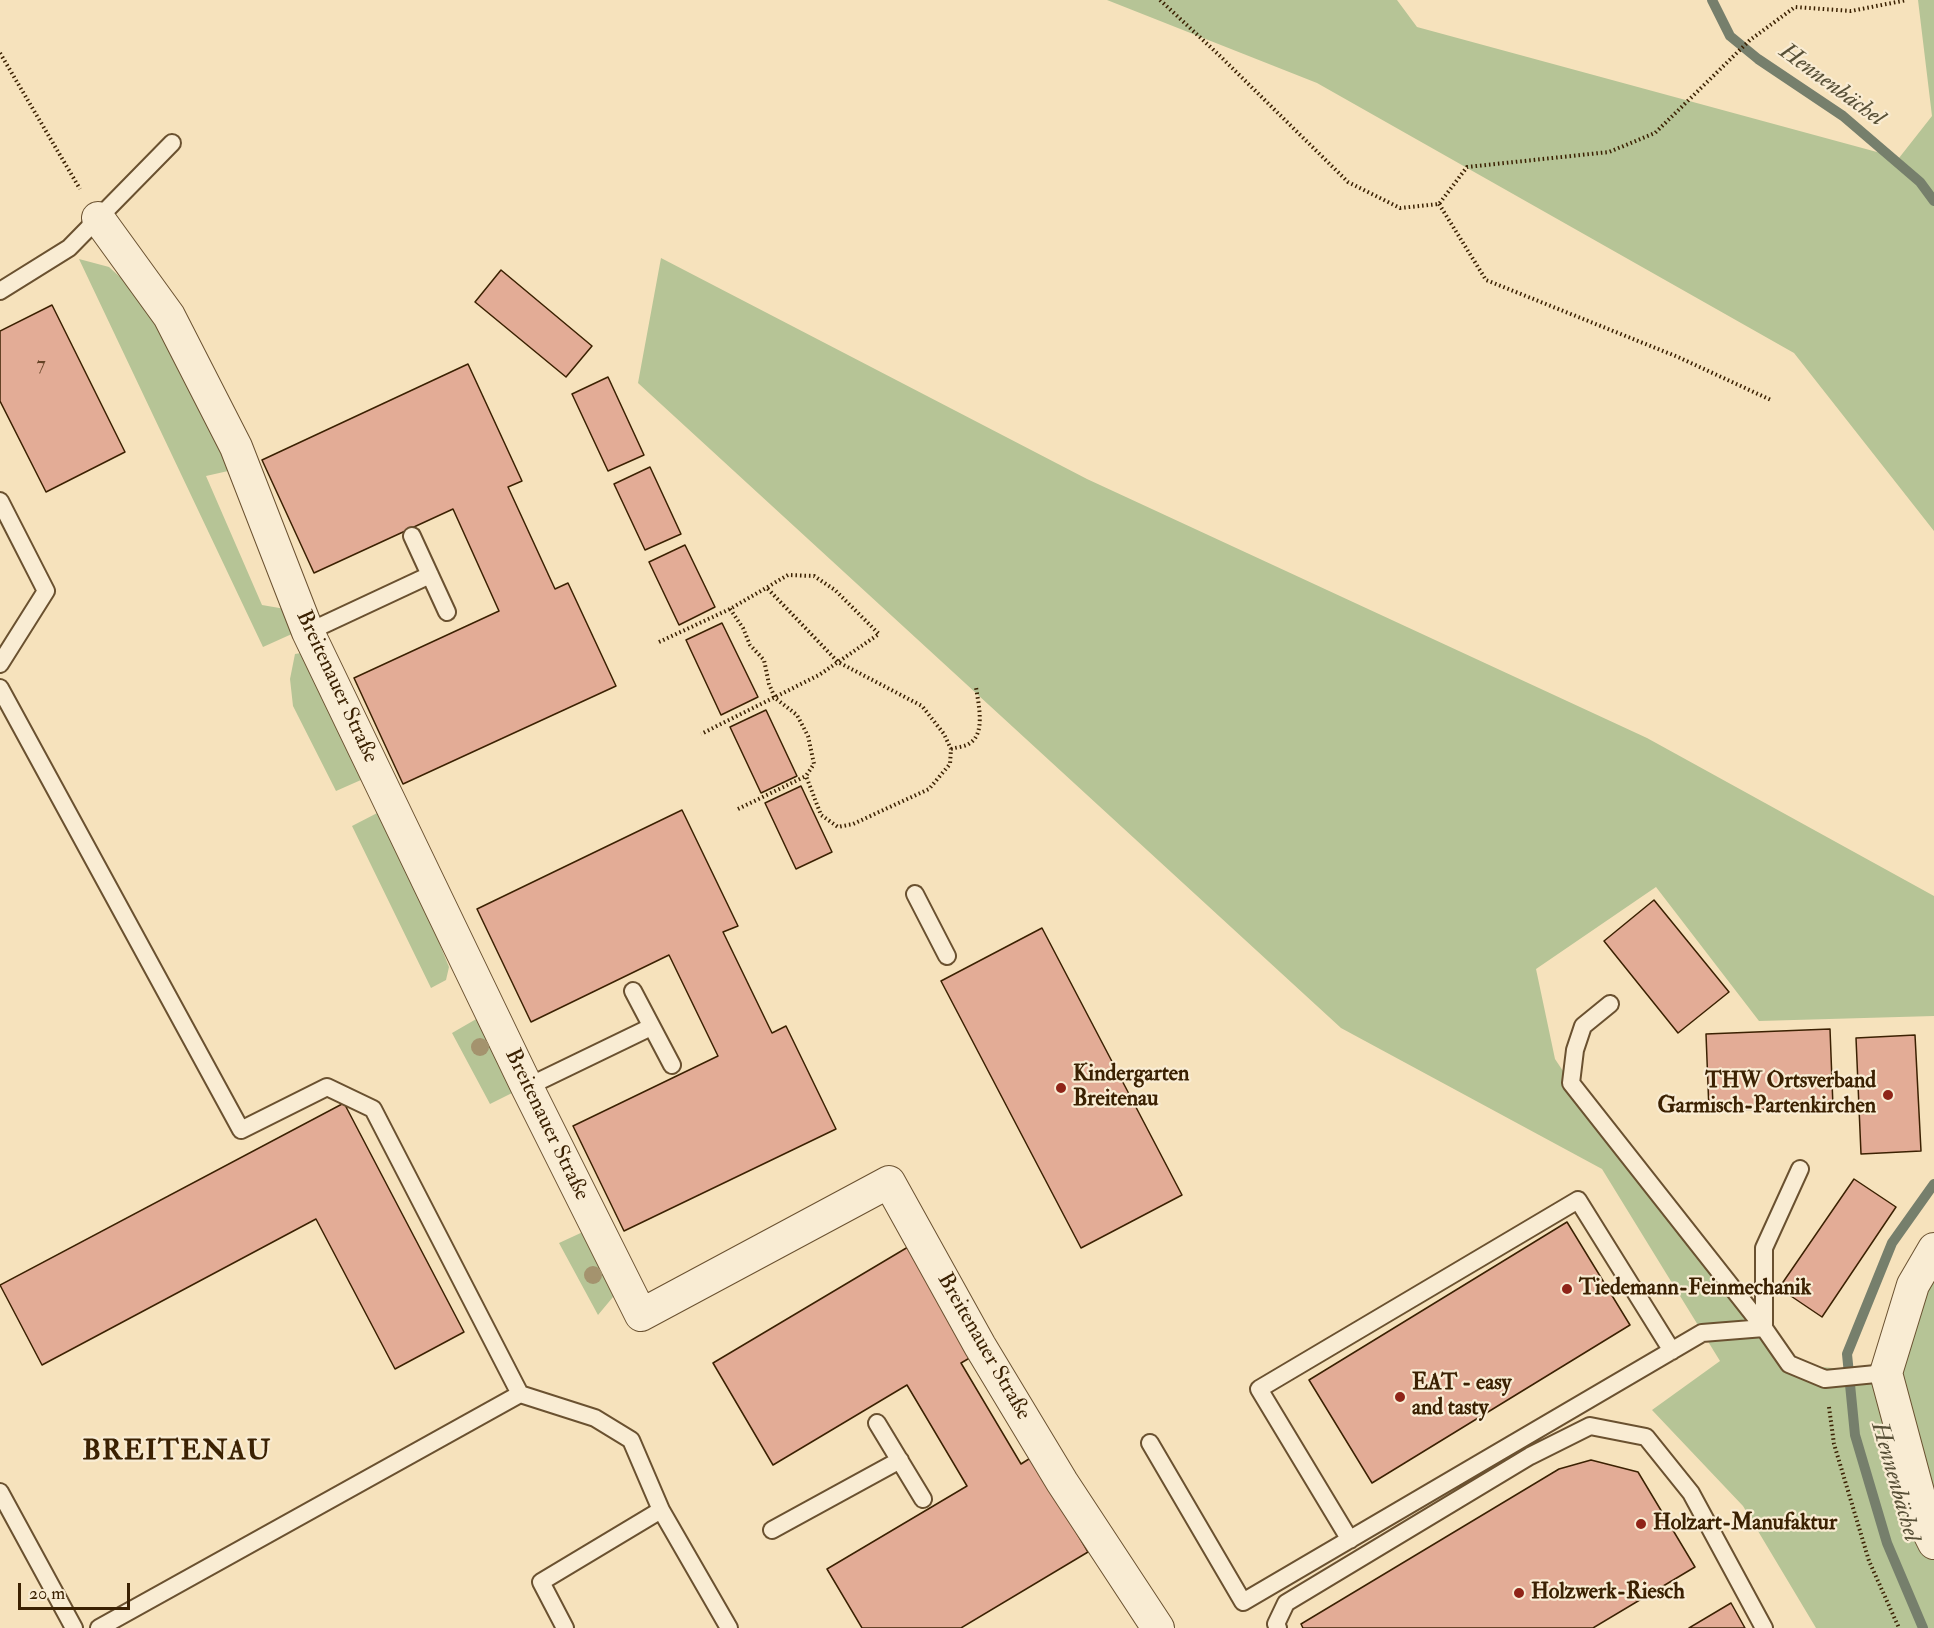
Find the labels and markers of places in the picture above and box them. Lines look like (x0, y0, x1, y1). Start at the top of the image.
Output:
place label: Kindergarten Breitenau (1073, 1062, 1189, 1114)
place label: THW Ortsverband Garmisch-Partenkirchen (1657, 1069, 1876, 1120)
marker: Kindergarten Breitenau (1054, 1081, 1068, 1095)
marker: THW Ortsverband Garmisch-Partenkirchen (1881, 1088, 1895, 1102)
place label: Tiedemann-Feinmechanik (1579, 1276, 1811, 1302)
marker: Tiedemann-Feinmechanik (1560, 1282, 1574, 1296)
place label: EAT - easy and tasty (1412, 1371, 1511, 1422)
marker: EAT - easy and tasty (1393, 1390, 1407, 1404)
place label: Holzart-Manufaktur (1653, 1511, 1837, 1537)
marker: Holzart-Manufaktur (1634, 1517, 1648, 1531)
place label: Holzwerk-Riesch (1531, 1580, 1685, 1606)
marker: Holzwerk-Riesch (1512, 1586, 1526, 1600)

